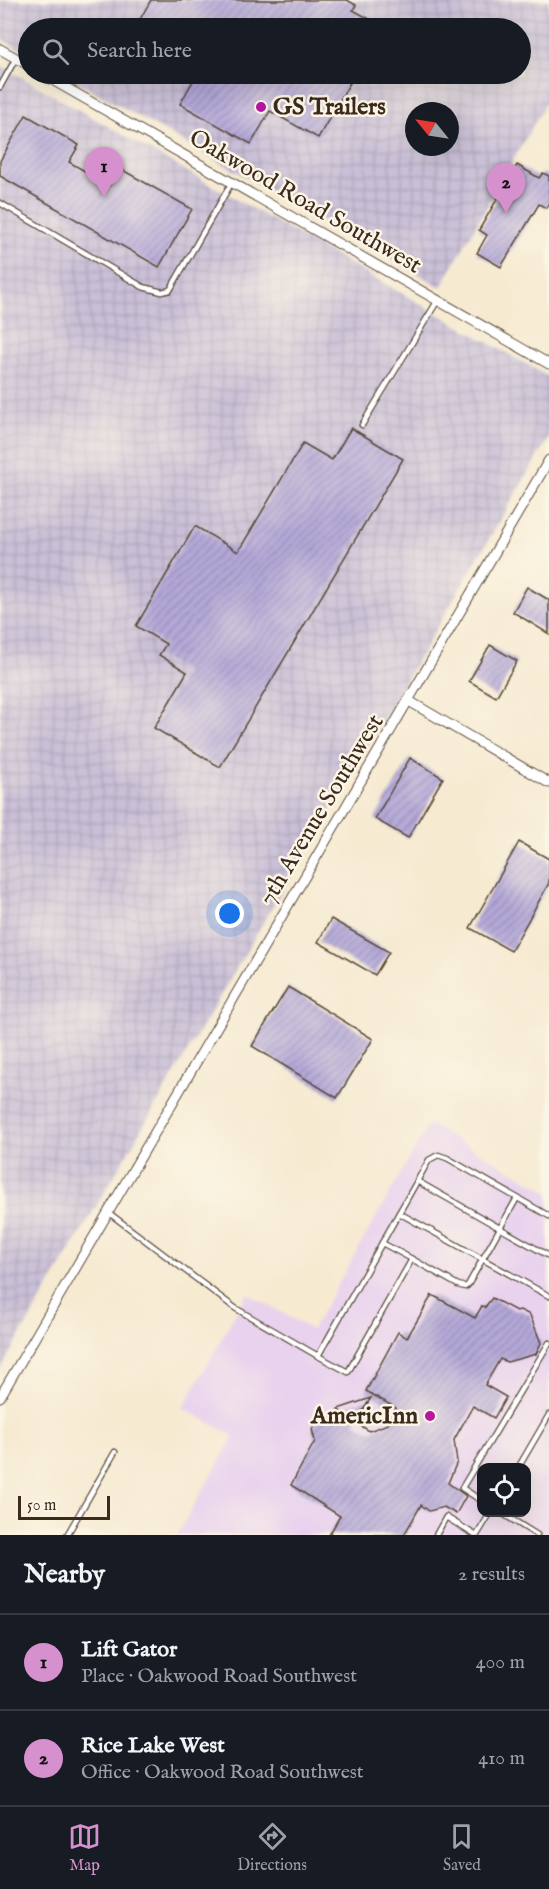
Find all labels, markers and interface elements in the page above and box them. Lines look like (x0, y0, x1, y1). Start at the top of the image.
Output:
search box (18, 18, 531, 84)
icon: search (39, 35, 72, 68)
text: Search here (87, 37, 192, 65)
place label: GS Trailers (273, 92, 386, 123)
marker: GS Trailers (254, 100, 268, 114)
north arrow (405, 102, 459, 156)
street label: Oakwood Road Southwest (183, 123, 427, 281)
pin: 1 (84, 148, 124, 197)
pin: 2 (486, 164, 526, 213)
street label: 7th Avenue Southwest (253, 709, 391, 911)
your location (215, 899, 244, 928)
place label: AmericInn (310, 1401, 418, 1432)
marker: AmericInn (423, 1409, 437, 1423)
map controls (477, 1463, 531, 1517)
button: locate (477, 1463, 531, 1517)
scale bar (18, 1493, 110, 1520)
text: 50 m (27, 1496, 56, 1516)
text: Nearby (24, 1558, 105, 1591)
text: 2 results (458, 1562, 525, 1587)
text: Lift Gator (81, 1636, 177, 1664)
text: 1 (40, 1650, 47, 1675)
text: 400 m (476, 1650, 525, 1675)
text: Place · Oakwood Road Southwest (81, 1664, 357, 1689)
text: Rice Lake West (81, 1732, 225, 1760)
text: 2 (39, 1746, 48, 1771)
text: 410 m (478, 1746, 525, 1771)
text: Office · Oakwood Road Southwest (81, 1760, 364, 1785)
tab: Map (68, 1820, 101, 1876)
tab: Directions (237, 1820, 307, 1876)
tab: Saved (443, 1820, 481, 1876)

